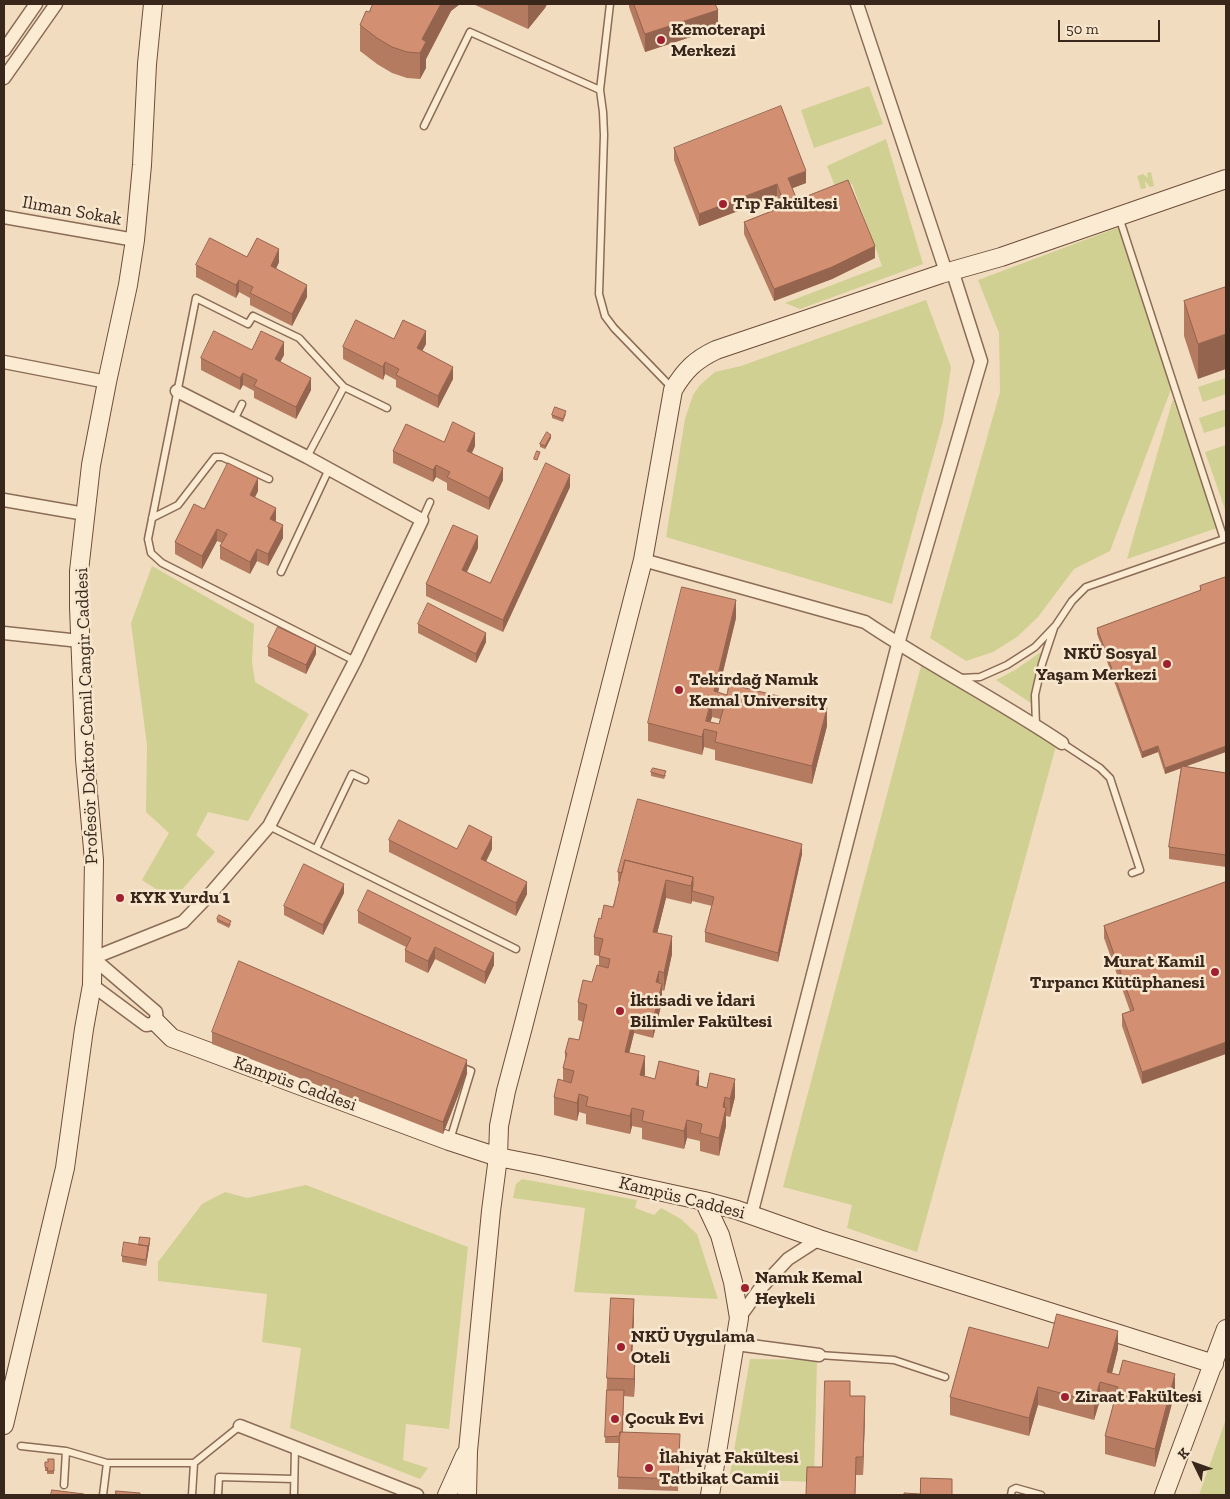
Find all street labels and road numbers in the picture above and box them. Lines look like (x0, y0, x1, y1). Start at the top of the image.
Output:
street label: Ilıman Sokak (21, 192, 123, 230)
street label: Profesör Doktor Cemil Cangir Caddesi (71, 567, 103, 865)
street label: Kampüs Caddesi (231, 1052, 359, 1116)
street label: Kampüs Caddesi (617, 1172, 747, 1224)

